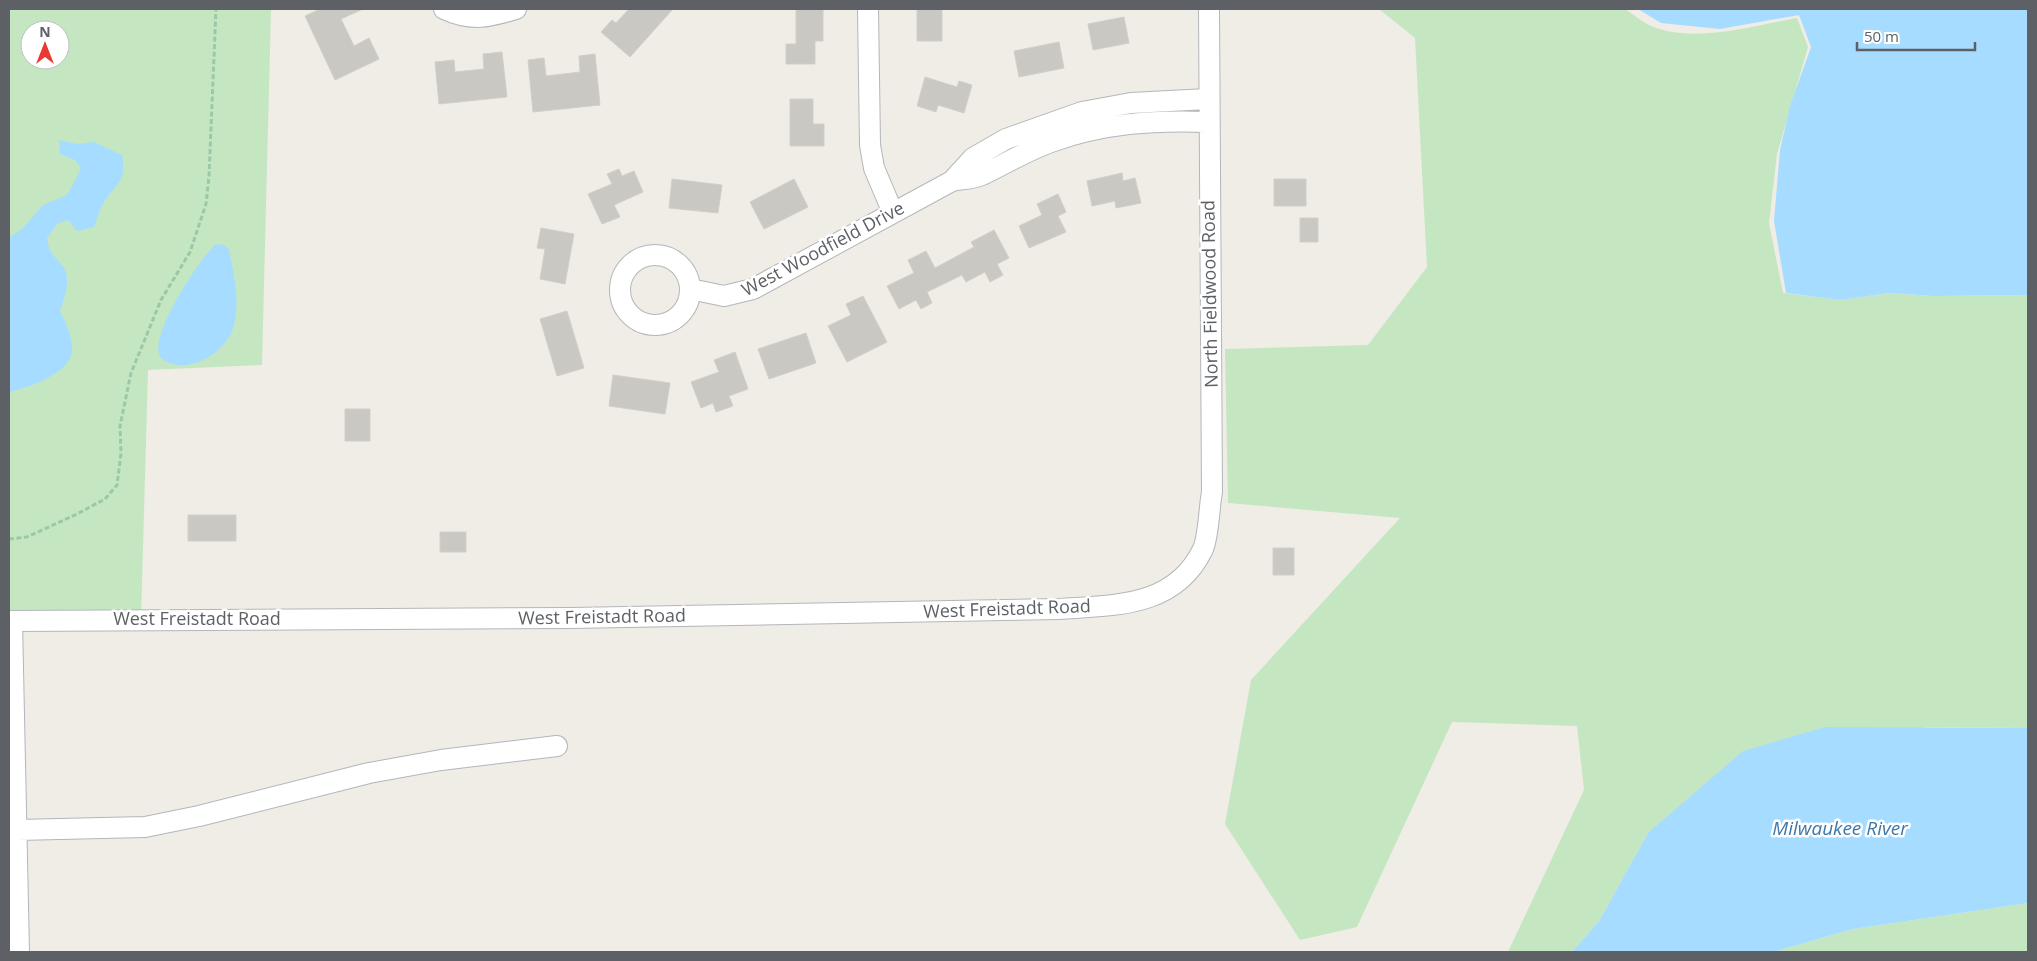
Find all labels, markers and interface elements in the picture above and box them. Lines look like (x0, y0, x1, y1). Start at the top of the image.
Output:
north arrow (20, 20, 70, 70)
scale bar (1857, 20, 1974, 52)
text: N (39, 22, 51, 41)
text: 50 m (1864, 26, 1899, 46)
street label: West Woodfield Drive (737, 195, 908, 301)
street label: North Fieldwood Road (1195, 200, 1223, 388)
street label: West Freistadt Road (923, 593, 1091, 623)
street label: West Freistadt Road (518, 603, 686, 629)
street label: West Freistadt Road (113, 606, 281, 630)
water label: Milwaukee River (1772, 815, 1909, 841)

